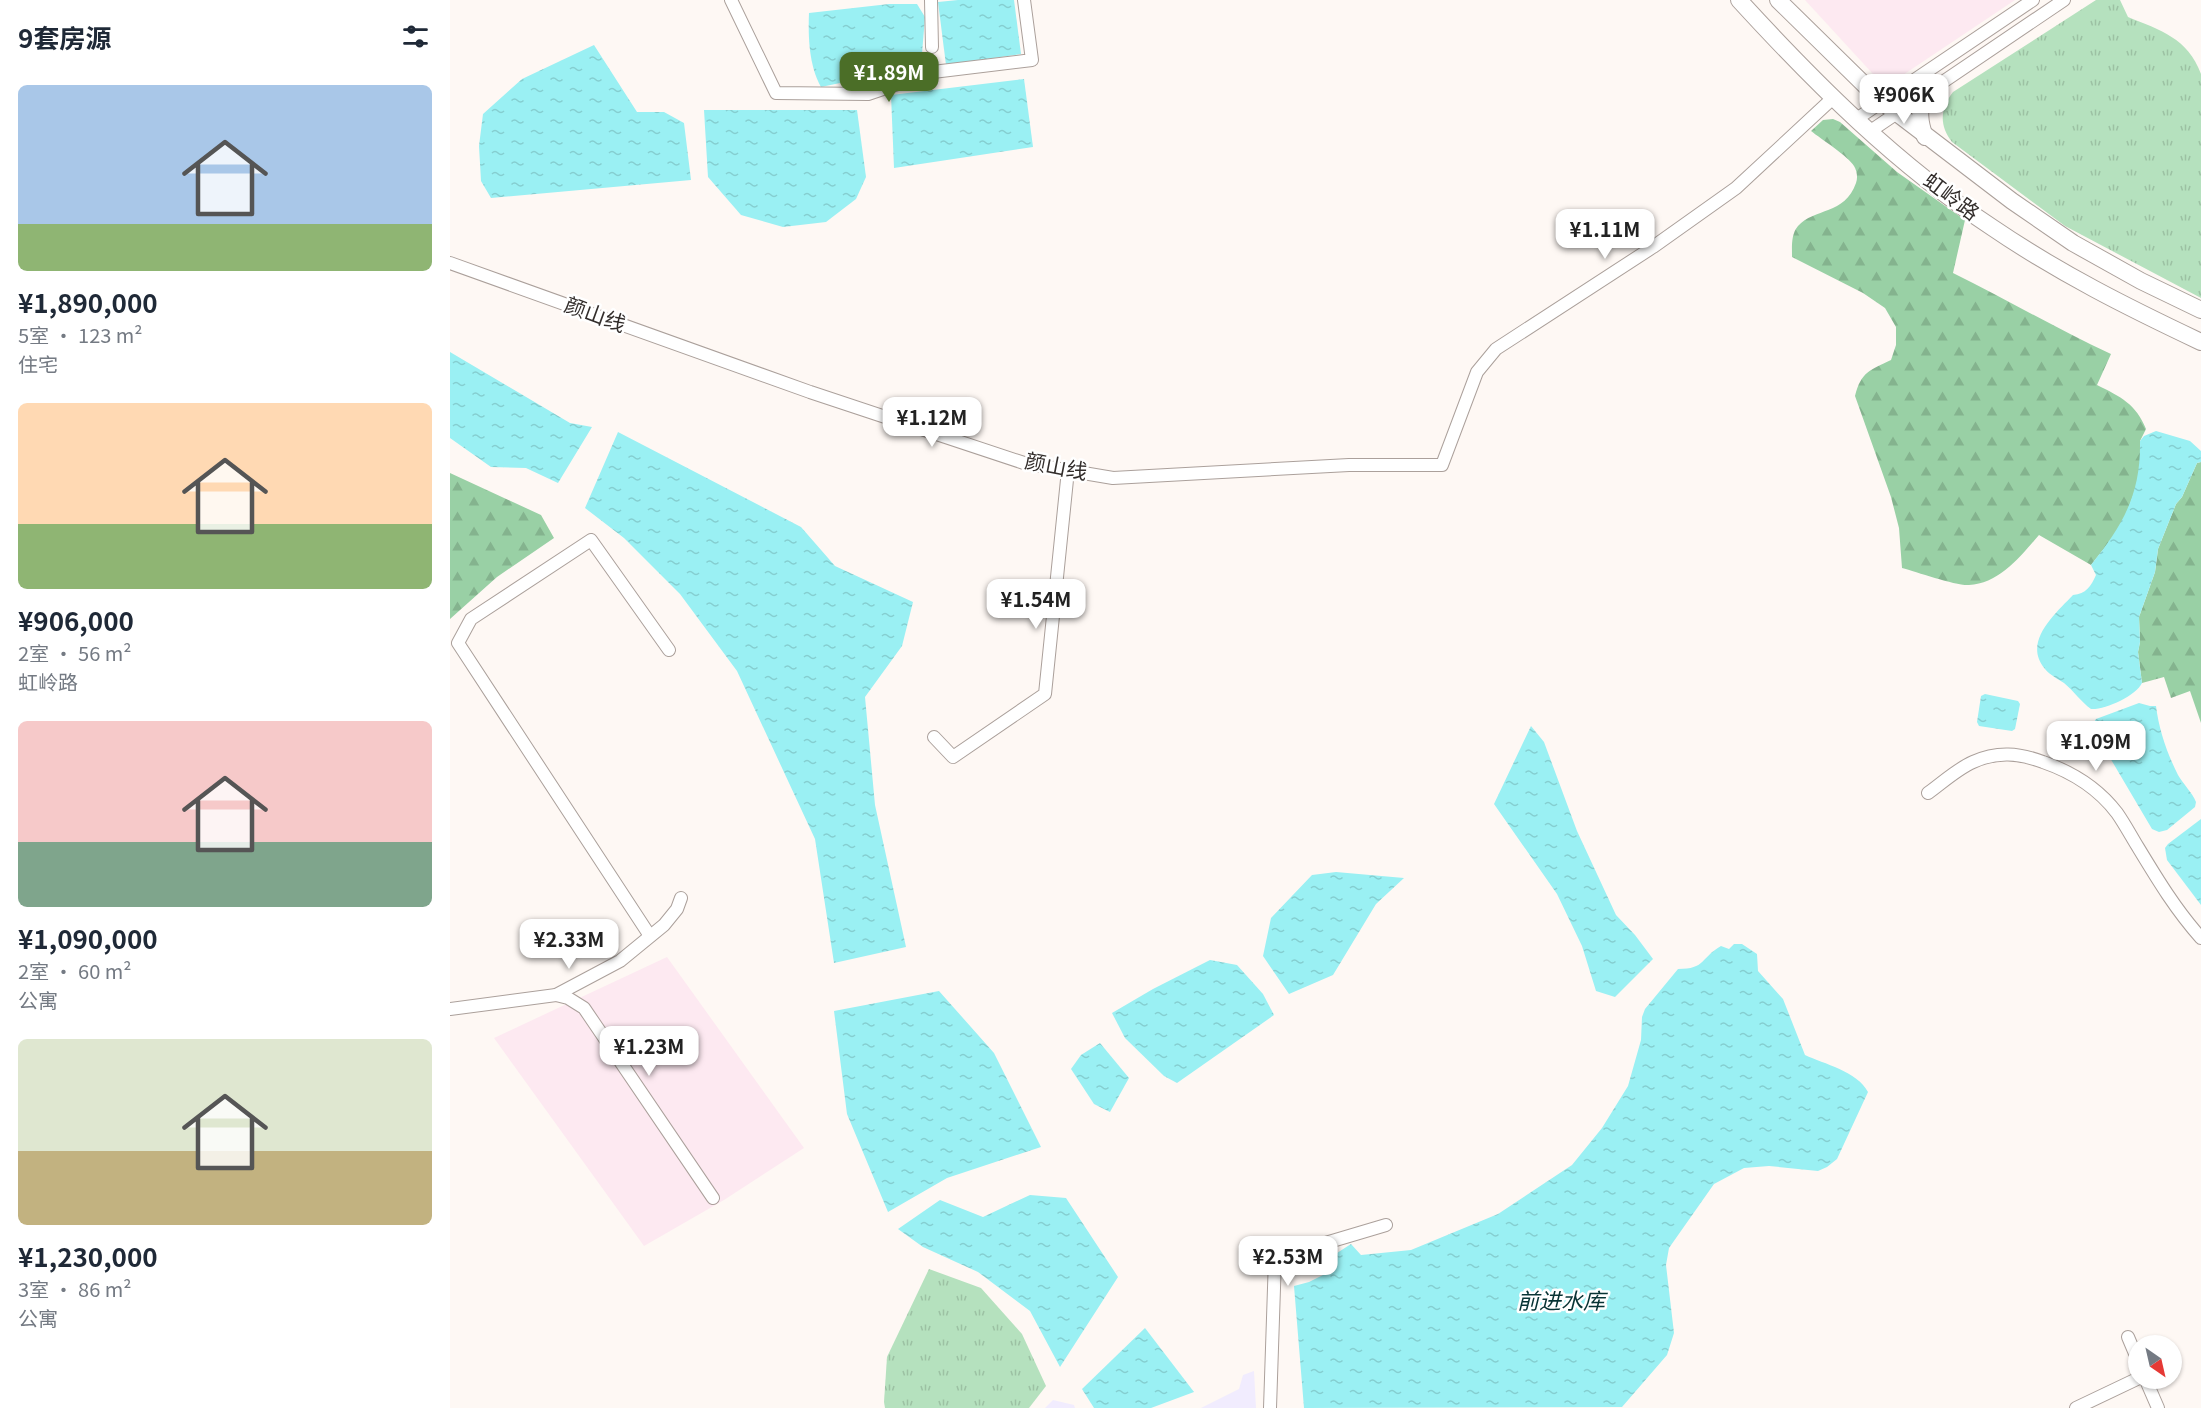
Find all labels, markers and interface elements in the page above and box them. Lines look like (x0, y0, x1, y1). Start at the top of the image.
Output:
text: 9套房源 (18, 18, 111, 55)
icon: filters (399, 20, 432, 53)
pin: ¥1.89M (840, 52, 938, 103)
text: ¥1.89M (854, 57, 924, 86)
pin: ¥906K (1862, 74, 1946, 125)
text: ¥906K (1874, 79, 1934, 108)
icon: home (171, 124, 279, 232)
street label: 虹岭路 (1918, 164, 1986, 226)
pin: ¥1.11M (1556, 209, 1654, 260)
text: ¥1.11M (1570, 214, 1640, 243)
text: ¥1,890,000 (18, 283, 158, 320)
street label: 颜山线 (561, 288, 630, 338)
text: 5室 · 123 m² (18, 320, 143, 349)
text: 住宅 (18, 349, 58, 378)
pin: ¥1.12M (883, 397, 981, 448)
text: ¥1.12M (897, 402, 967, 431)
icon: home (171, 442, 279, 550)
street label: 颜山线 (1023, 444, 1090, 486)
pin: ¥1.54M (987, 579, 1085, 630)
text: ¥1.54M (1001, 584, 1071, 613)
text: ¥906,000 (18, 601, 134, 638)
text: 2室 · 56 m² (18, 638, 131, 667)
text: 虹岭路 (18, 667, 78, 696)
pin: ¥1.09M (2047, 721, 2145, 772)
text: ¥1.09M (2061, 726, 2131, 755)
icon: home (171, 760, 279, 868)
text: ¥1,090,000 (18, 919, 158, 956)
pin: ¥2.33M (520, 919, 618, 970)
text: ¥2.33M (534, 924, 604, 953)
text: 2室 · 60 m² (18, 956, 131, 985)
text: 公寓 (18, 985, 58, 1014)
pin: ¥1.23M (600, 1026, 698, 1077)
text: ¥1.23M (614, 1031, 684, 1060)
icon: home (171, 1078, 279, 1186)
pin: ¥2.53M (1239, 1236, 1337, 1287)
text: ¥1,230,000 (18, 1237, 158, 1274)
text: ¥2.53M (1253, 1241, 1323, 1270)
text: 3室 · 86 m² (18, 1274, 131, 1303)
water label: 前进水库 (1517, 1283, 1609, 1315)
text: 公寓 (18, 1303, 58, 1332)
north arrow (2128, 1335, 2182, 1389)
map controls (2128, 1335, 2182, 1389)

